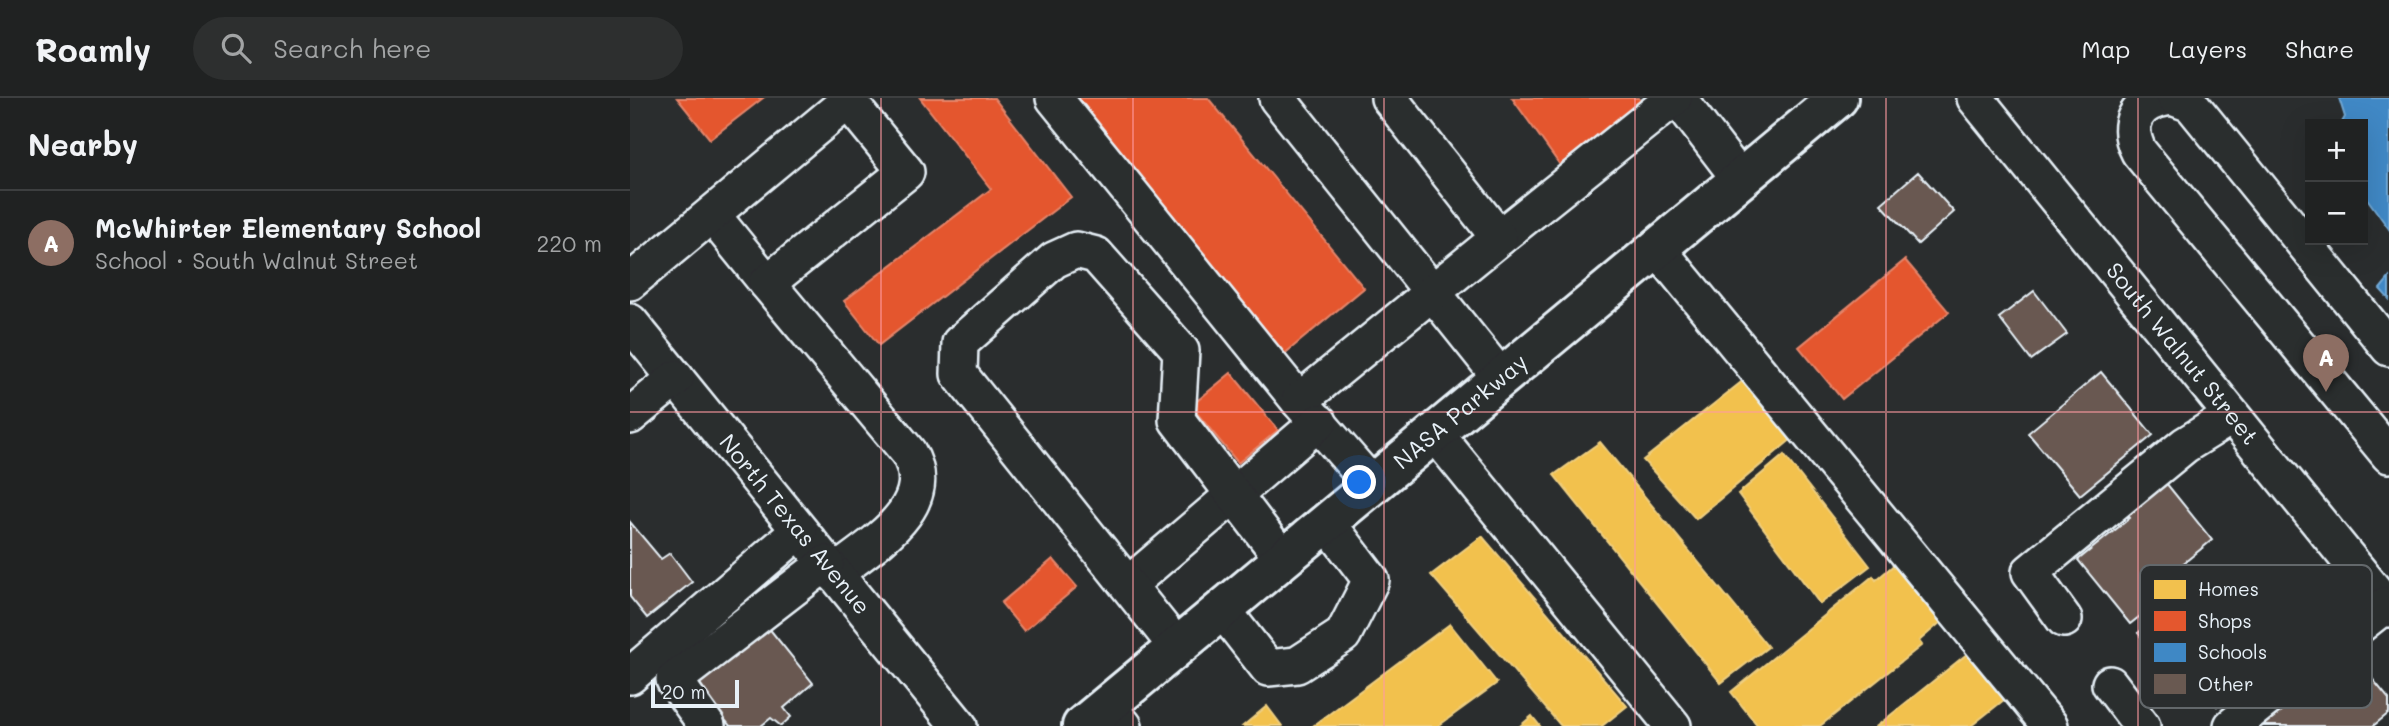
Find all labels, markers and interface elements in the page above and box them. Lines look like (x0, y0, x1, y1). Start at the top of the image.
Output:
search box (193, 17, 683, 80)
text: Roamly (35, 27, 151, 70)
icon: search (217, 29, 255, 67)
text: Search here (273, 31, 431, 65)
text: Map (2082, 33, 2130, 64)
text: Layers (2168, 33, 2247, 64)
text: Share (2285, 33, 2354, 64)
map controls (2305, 119, 2368, 245)
button: + (2305, 119, 2368, 182)
text: Nearby (28, 124, 138, 164)
button: − (2305, 182, 2368, 245)
text: McWhirter Elementary School (95, 211, 481, 245)
text: A (43, 228, 59, 258)
text: 220 m (536, 228, 602, 258)
text: School · South Walnut Street (95, 245, 418, 275)
street label: South Walnut Street (2100, 256, 2266, 450)
pin: A (2303, 334, 2349, 392)
street label: NASA Parkway (1387, 346, 1533, 475)
street label: North Texas Avenue (713, 427, 878, 620)
your location (1342, 465, 1376, 499)
legend (2140, 565, 2372, 708)
text: Homes (2198, 576, 2259, 601)
text: Shops (2198, 608, 2252, 633)
text: Schools (2198, 639, 2267, 664)
text: Other (2198, 671, 2253, 696)
scale bar (651, 677, 738, 709)
text: 20 m (662, 679, 706, 704)

